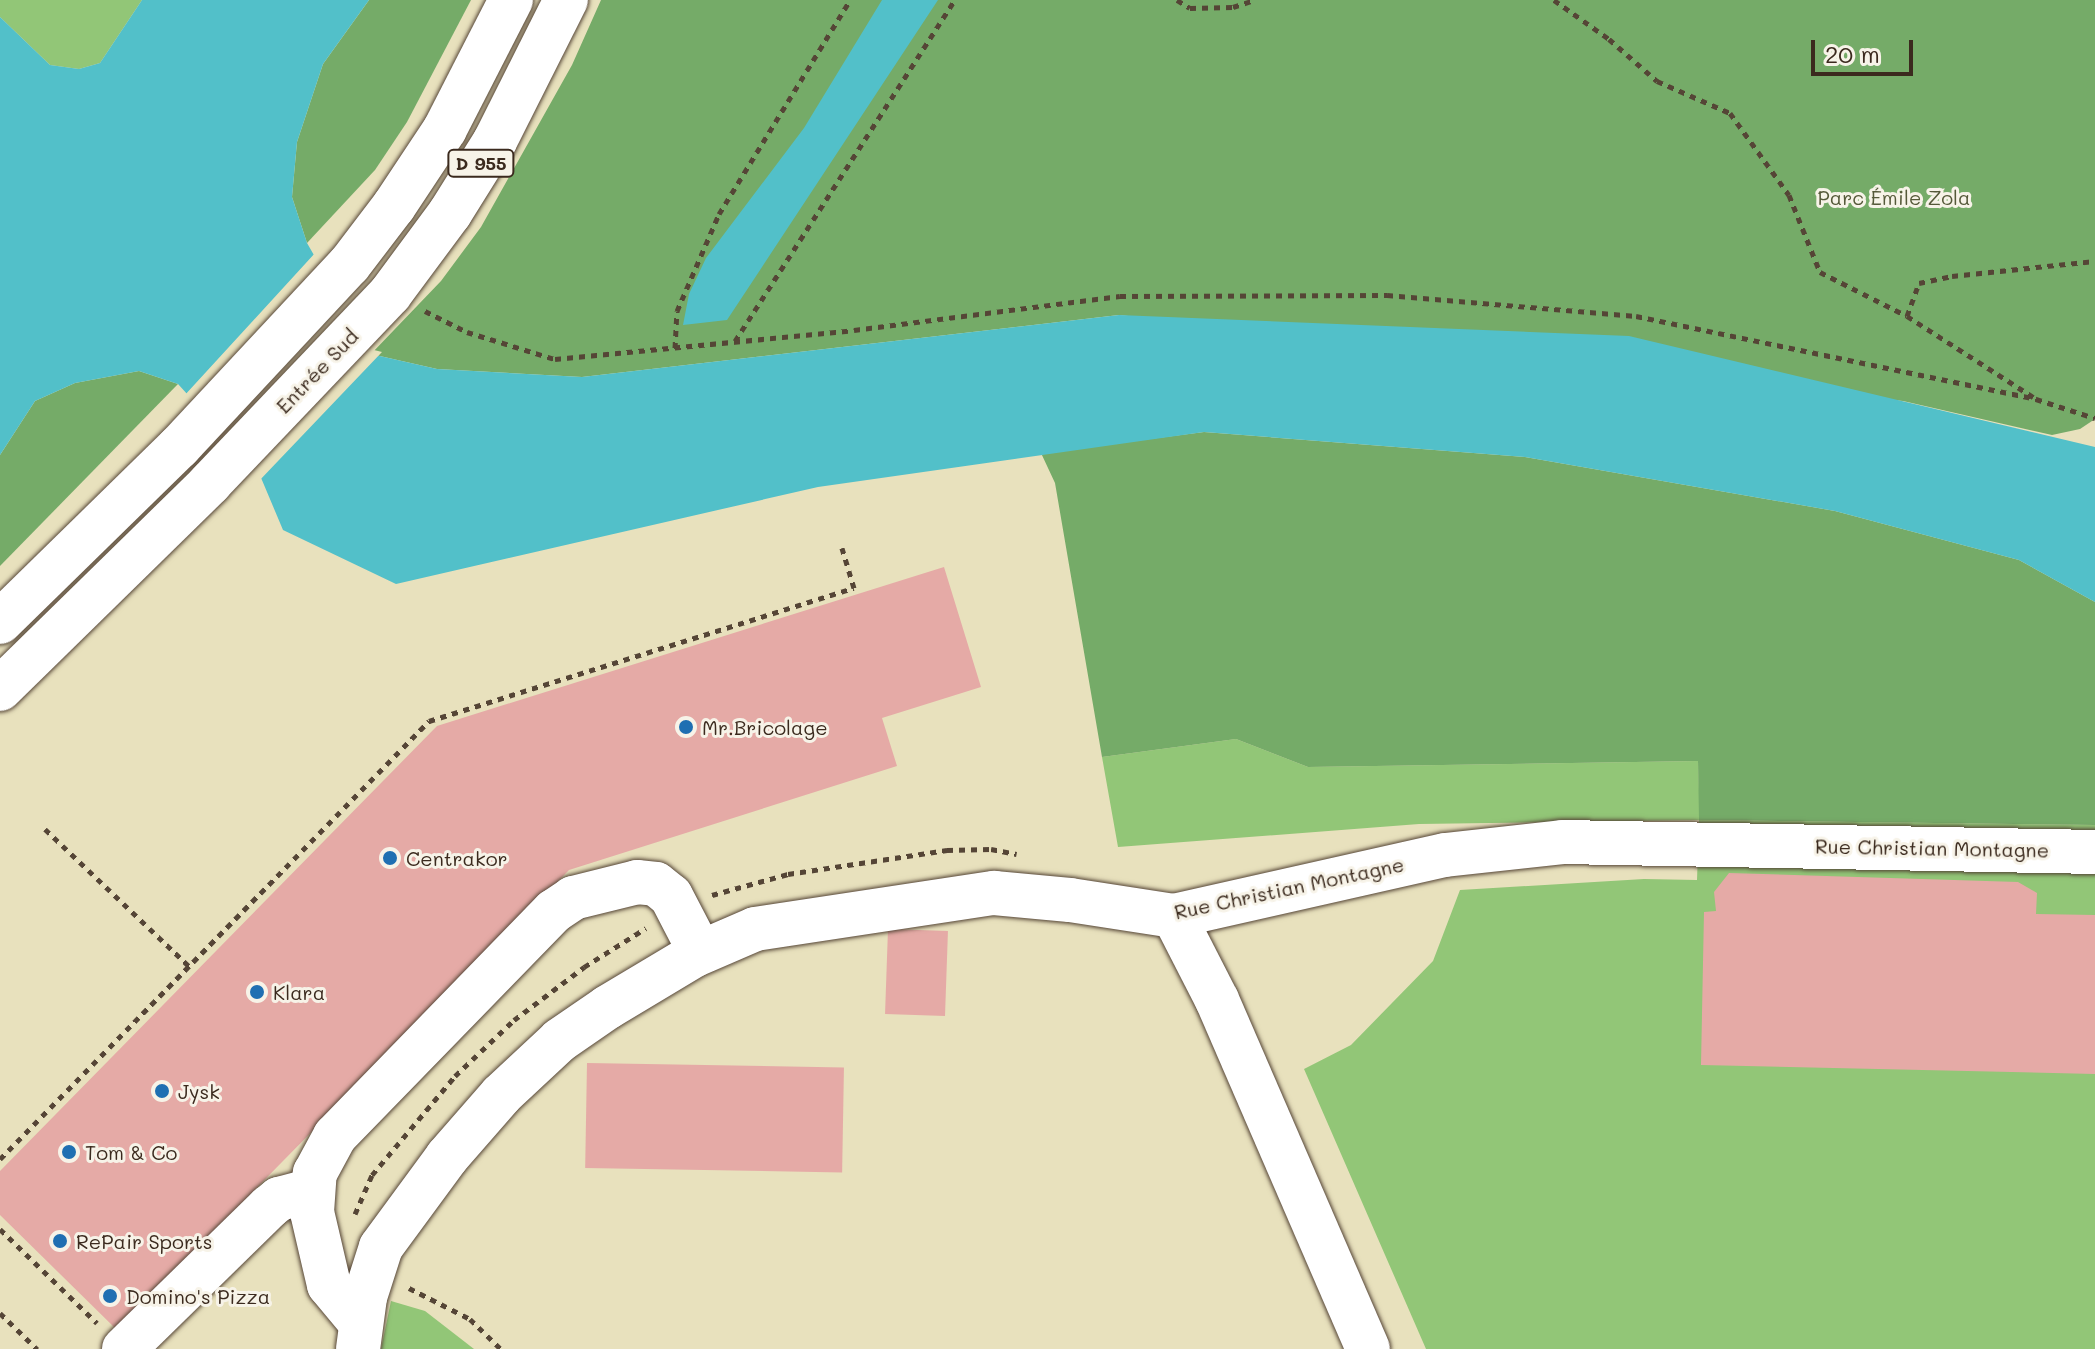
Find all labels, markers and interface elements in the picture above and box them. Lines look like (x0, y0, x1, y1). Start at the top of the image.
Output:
scale bar (1815, 24, 1917, 74)
text: 20 m (1825, 38, 1880, 69)
road number: D 955 (447, 149, 515, 177)
park label: Parc Émile Zola (1818, 185, 1970, 209)
street label: Entrée Sud (271, 324, 363, 418)
place label: Mr.Bricolage (702, 715, 828, 739)
marker: Mr.Bricolage (677, 718, 695, 736)
street label: Rue Christian Montagne (1815, 834, 2049, 862)
place label: Centrakor (406, 846, 508, 870)
marker: Centrakor (381, 849, 399, 867)
street label: Rue Christian Montagne (1172, 852, 1406, 924)
place label: Klara (273, 980, 325, 1004)
marker: Klara (248, 983, 266, 1001)
place label: Jysk (178, 1079, 220, 1103)
marker: Jysk (153, 1082, 171, 1100)
place label: Tom & Co (85, 1140, 177, 1164)
marker: Tom & Co (60, 1143, 78, 1161)
place label: RePair Sports (76, 1229, 212, 1253)
marker: RePair Sports (51, 1232, 69, 1250)
place label: Domino's Pizza (126, 1284, 270, 1308)
marker: Domino's Pizza (101, 1287, 119, 1305)

